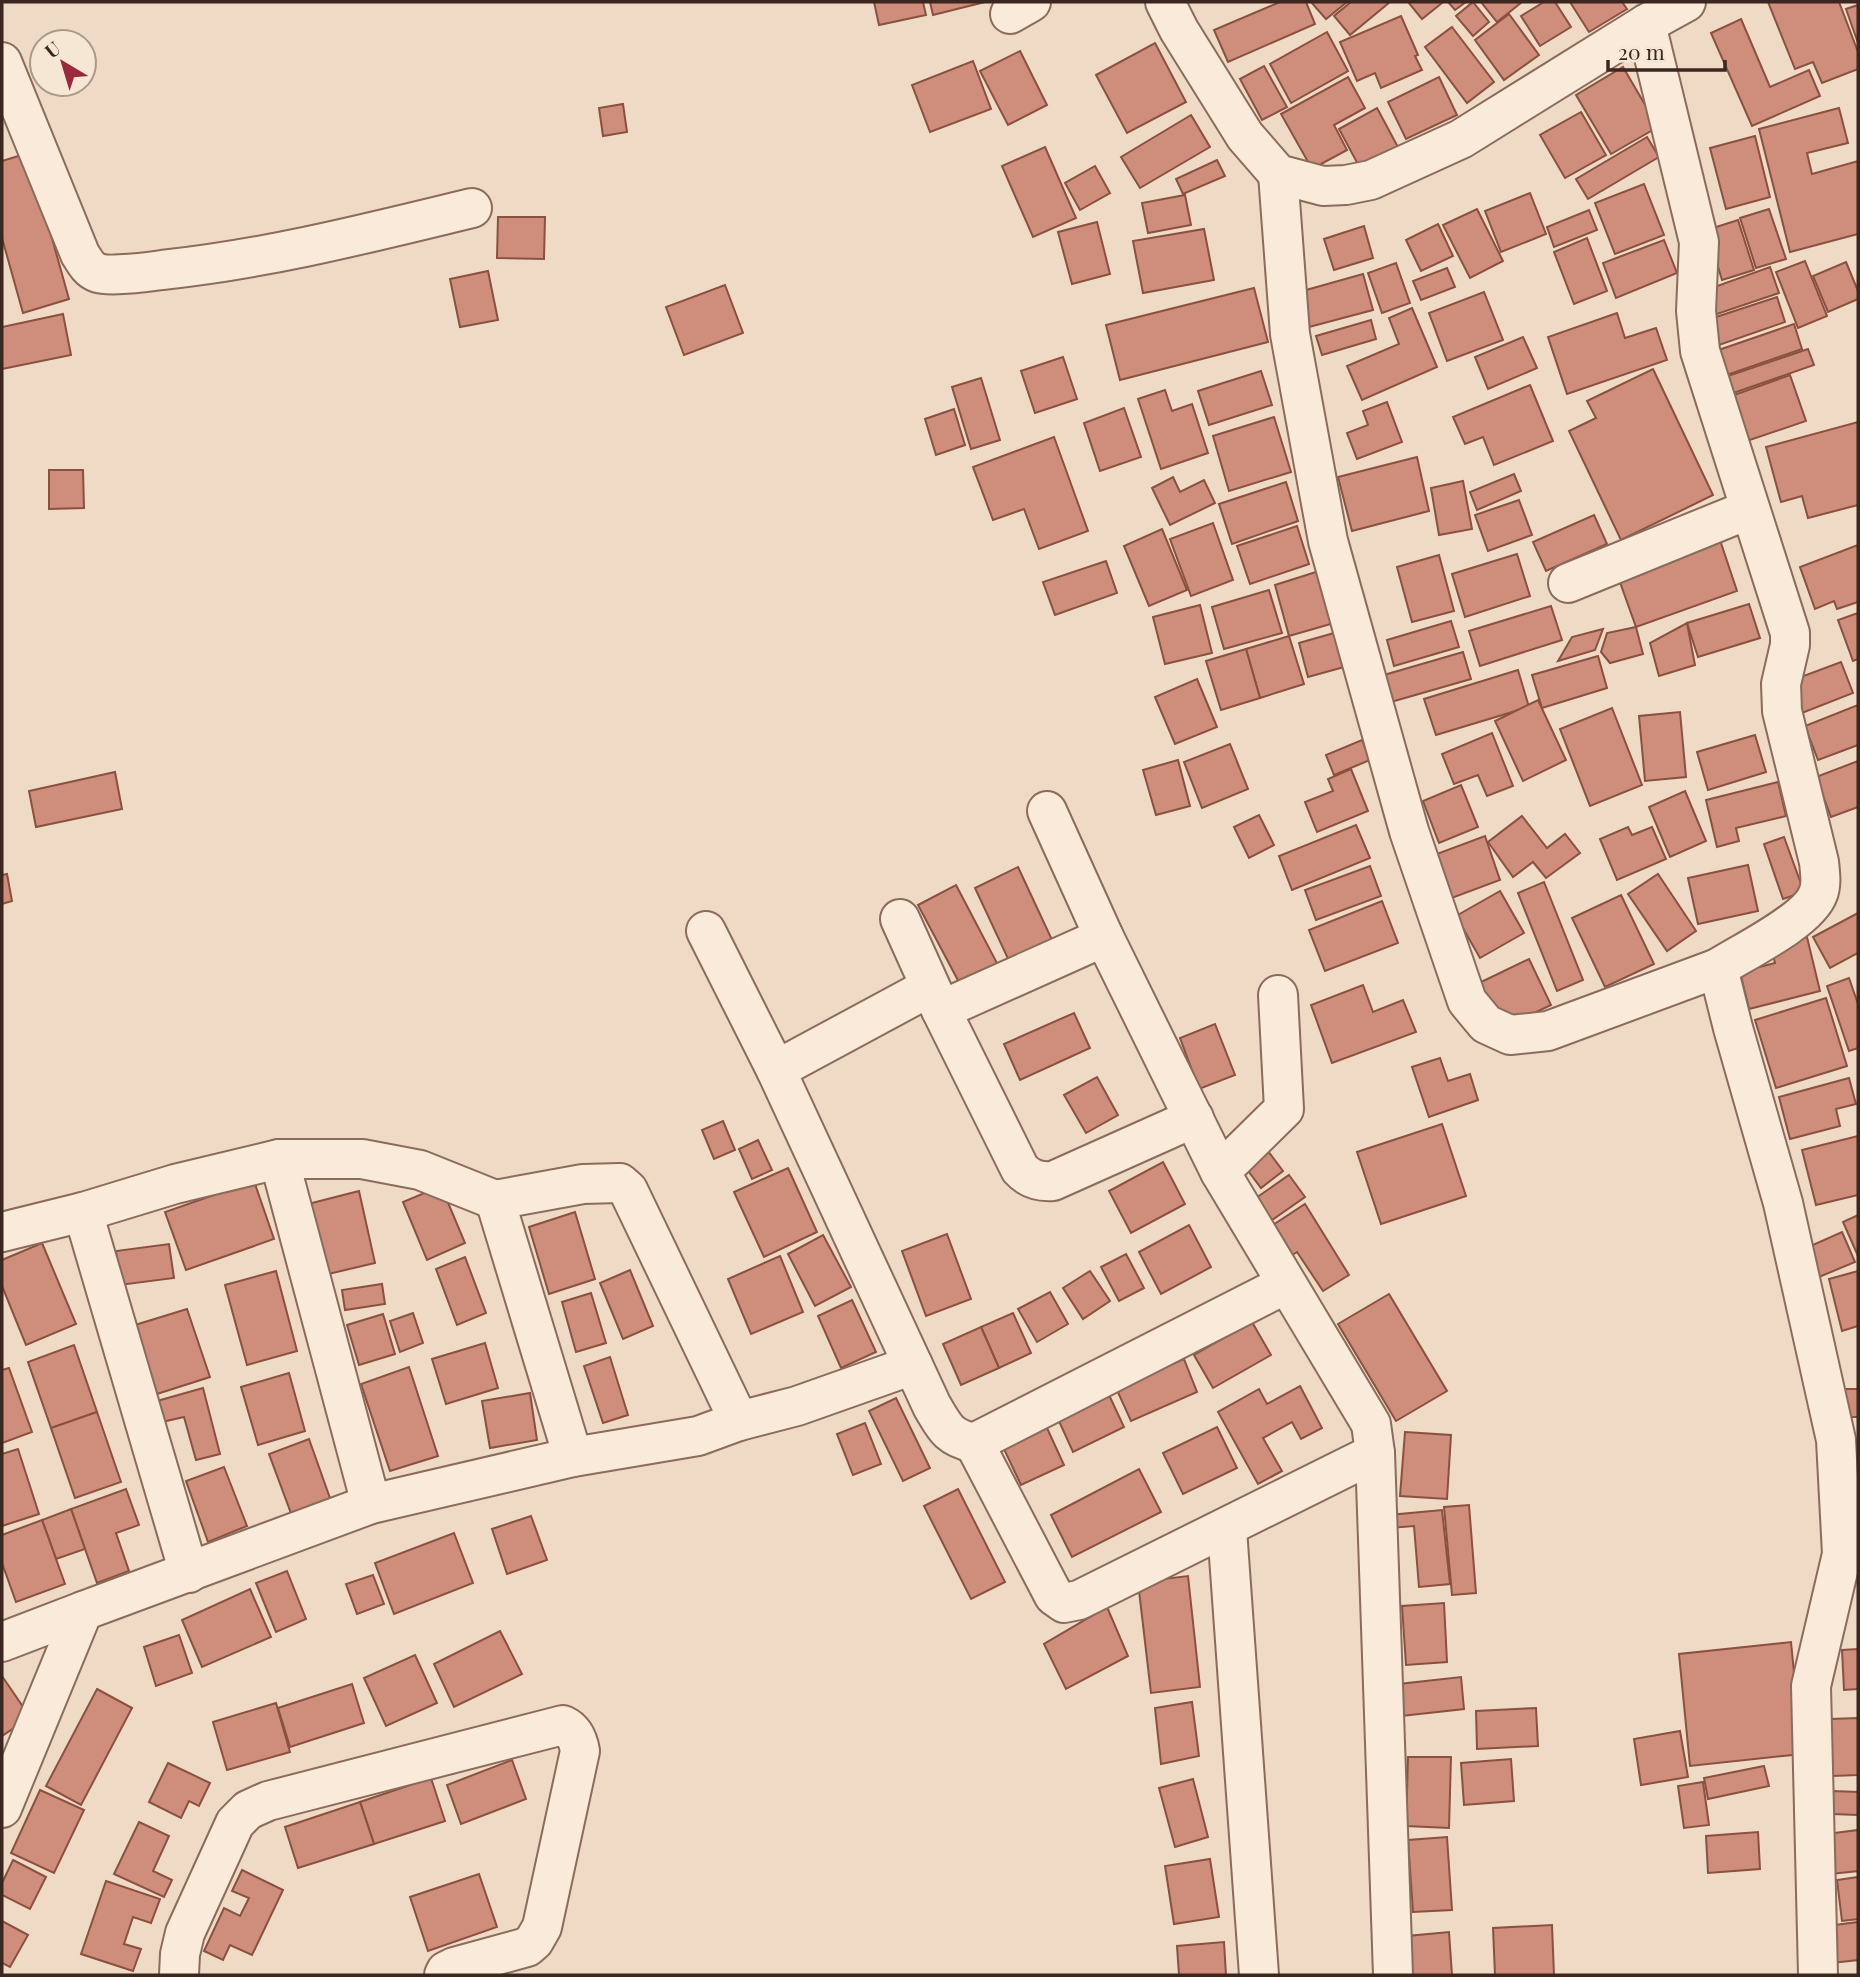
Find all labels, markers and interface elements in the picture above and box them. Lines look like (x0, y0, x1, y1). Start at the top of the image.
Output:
north arrow (28, 28, 98, 98)
scale bar (1608, 28, 1725, 72)
text: U (39, 35, 65, 63)
text: 20 m (1618, 37, 1665, 65)

